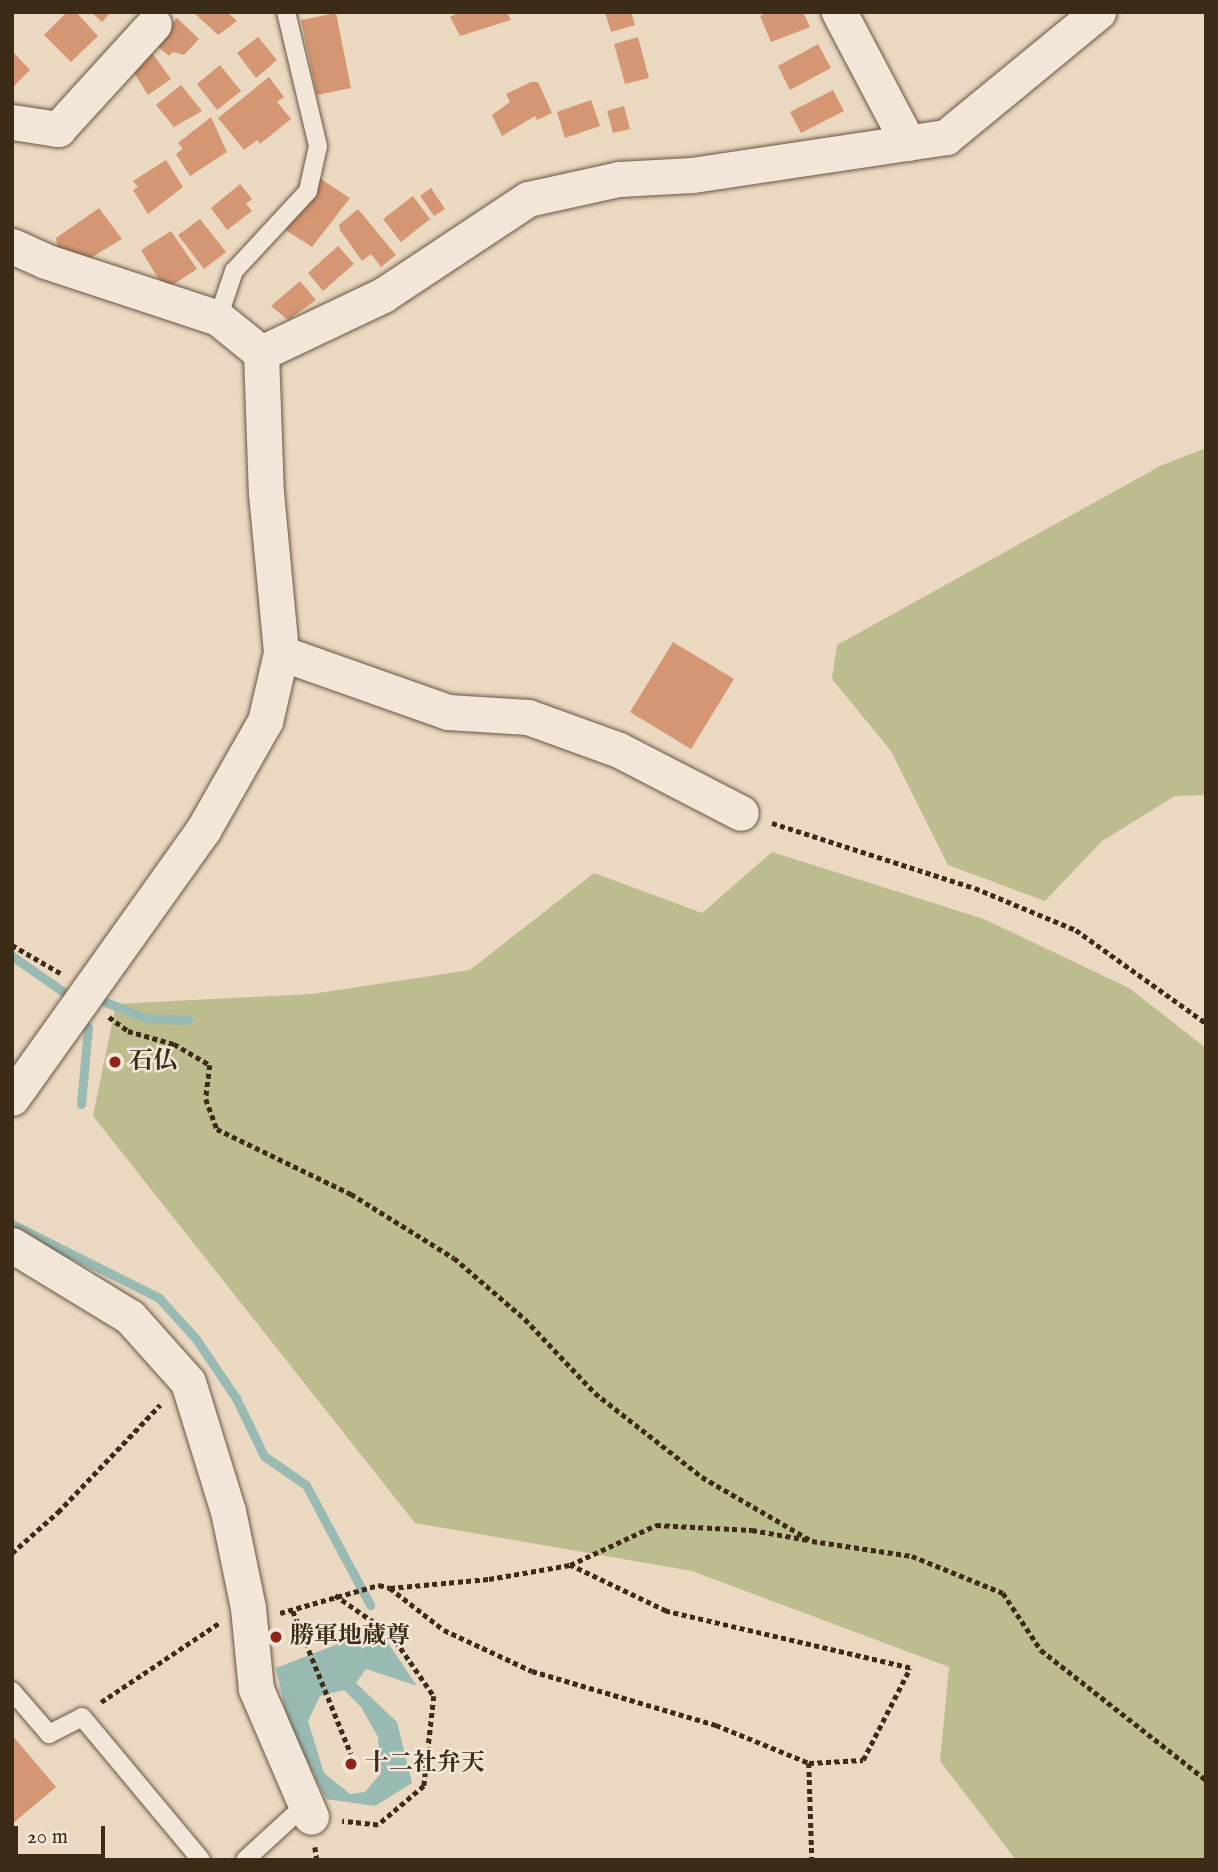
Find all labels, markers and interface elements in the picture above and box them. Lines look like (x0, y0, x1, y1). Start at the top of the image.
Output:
place label: 石仏 (129, 1048, 177, 1076)
marker: 石仏 (107, 1054, 123, 1070)
place label: 勝軍地蔵尊 (290, 1623, 410, 1651)
marker: 勝軍地蔵尊 (268, 1629, 284, 1645)
place label: 十二社弁天 (365, 1750, 485, 1778)
marker: 十二社弁天 (343, 1756, 359, 1772)
scale bar (18, 1812, 108, 1856)
text: 20 m (27, 1824, 68, 1851)

